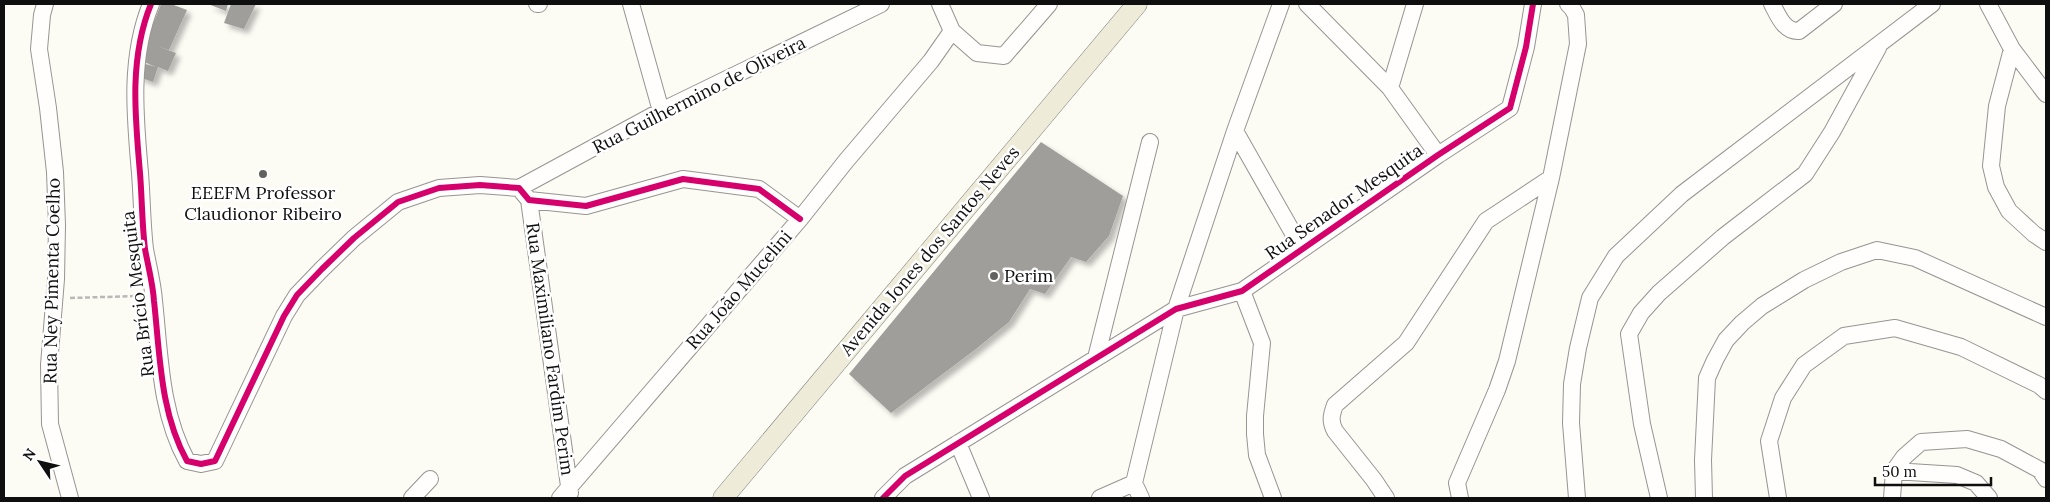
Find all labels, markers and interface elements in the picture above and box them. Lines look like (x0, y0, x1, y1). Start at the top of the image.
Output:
street label: Rua Guilhermino de Oliveira (588, 31, 809, 158)
street label: Rua Senador Mesquita (1260, 138, 1427, 265)
street label: Avenida Jones dos Santos Neves (834, 141, 1024, 361)
marker: EEEFM Professor Claudionor Ribeiro (257, 168, 269, 180)
street label: Rua Ney Pimenta Coelho (38, 178, 65, 384)
place label: EEEFM Professor Claudionor Ribeiro (184, 181, 342, 225)
street label: Rua Brício Mesquita (116, 210, 159, 378)
street label: Rua Maximiliano Fardim Perim (521, 221, 580, 477)
street label: Rua João Mucelini (681, 225, 797, 354)
place label: Perim (1004, 264, 1053, 287)
marker: Perim (988, 270, 1000, 282)
north arrow (15, 437, 65, 487)
text: N (19, 445, 40, 464)
scale bar (1875, 454, 1991, 486)
text: 50 m (1882, 462, 1917, 481)

